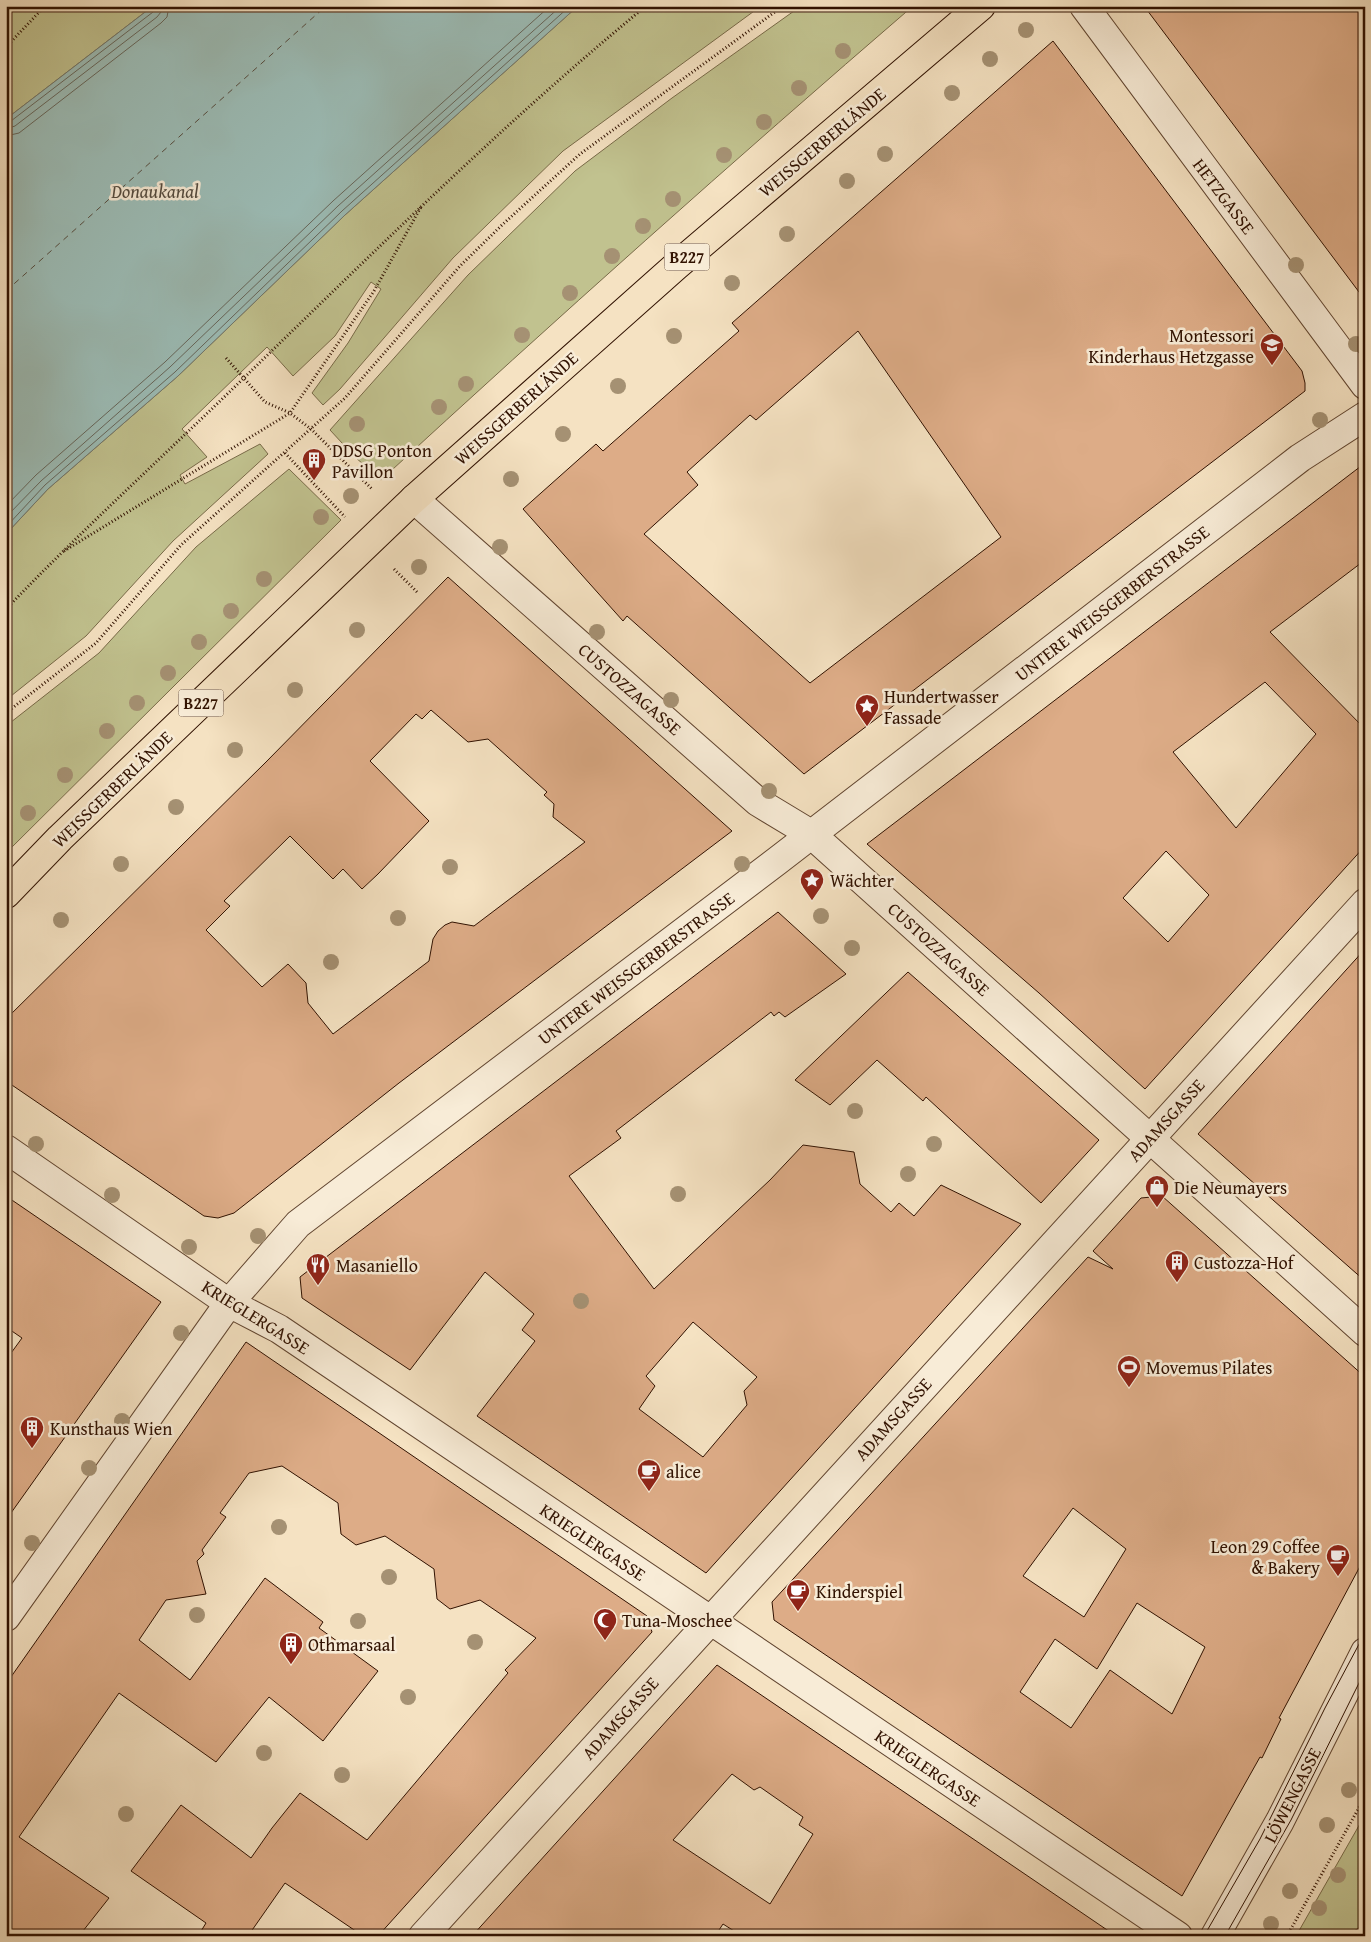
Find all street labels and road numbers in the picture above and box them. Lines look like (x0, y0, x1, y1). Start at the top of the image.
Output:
street label: WEISSGERBERLÄNDE (753, 81, 891, 203)
street label: HETZGASSE (1186, 152, 1262, 240)
road number: B227 (664, 243, 710, 270)
street label: WEISSGERBERLÄNDE (448, 345, 584, 471)
street label: UNTERE WEISSGERBERSTRASSE (1009, 518, 1215, 688)
street label: CUSTOZZAGASSE (572, 636, 688, 742)
road number: B227 (178, 690, 224, 716)
street label: WEISSGERBERLÄNDE (46, 724, 178, 854)
street label: UNTERE WEISSGERBERSTRASSE (532, 885, 740, 1051)
street label: CUSTOZZAGASSE (882, 896, 996, 1002)
street label: ADAMSGASSE (1121, 1072, 1211, 1168)
street label: KRIEGLERGASSE (197, 1273, 315, 1361)
street label: ADAMSGASSE (848, 1371, 938, 1467)
street label: KRIEGLERGASSE (535, 1496, 651, 1588)
street label: ADAMSGASSE (575, 1670, 665, 1766)
street label: KRIEGLERGASSE (870, 1722, 986, 1814)
street label: LÖWENGASSE (1256, 1742, 1328, 1848)

